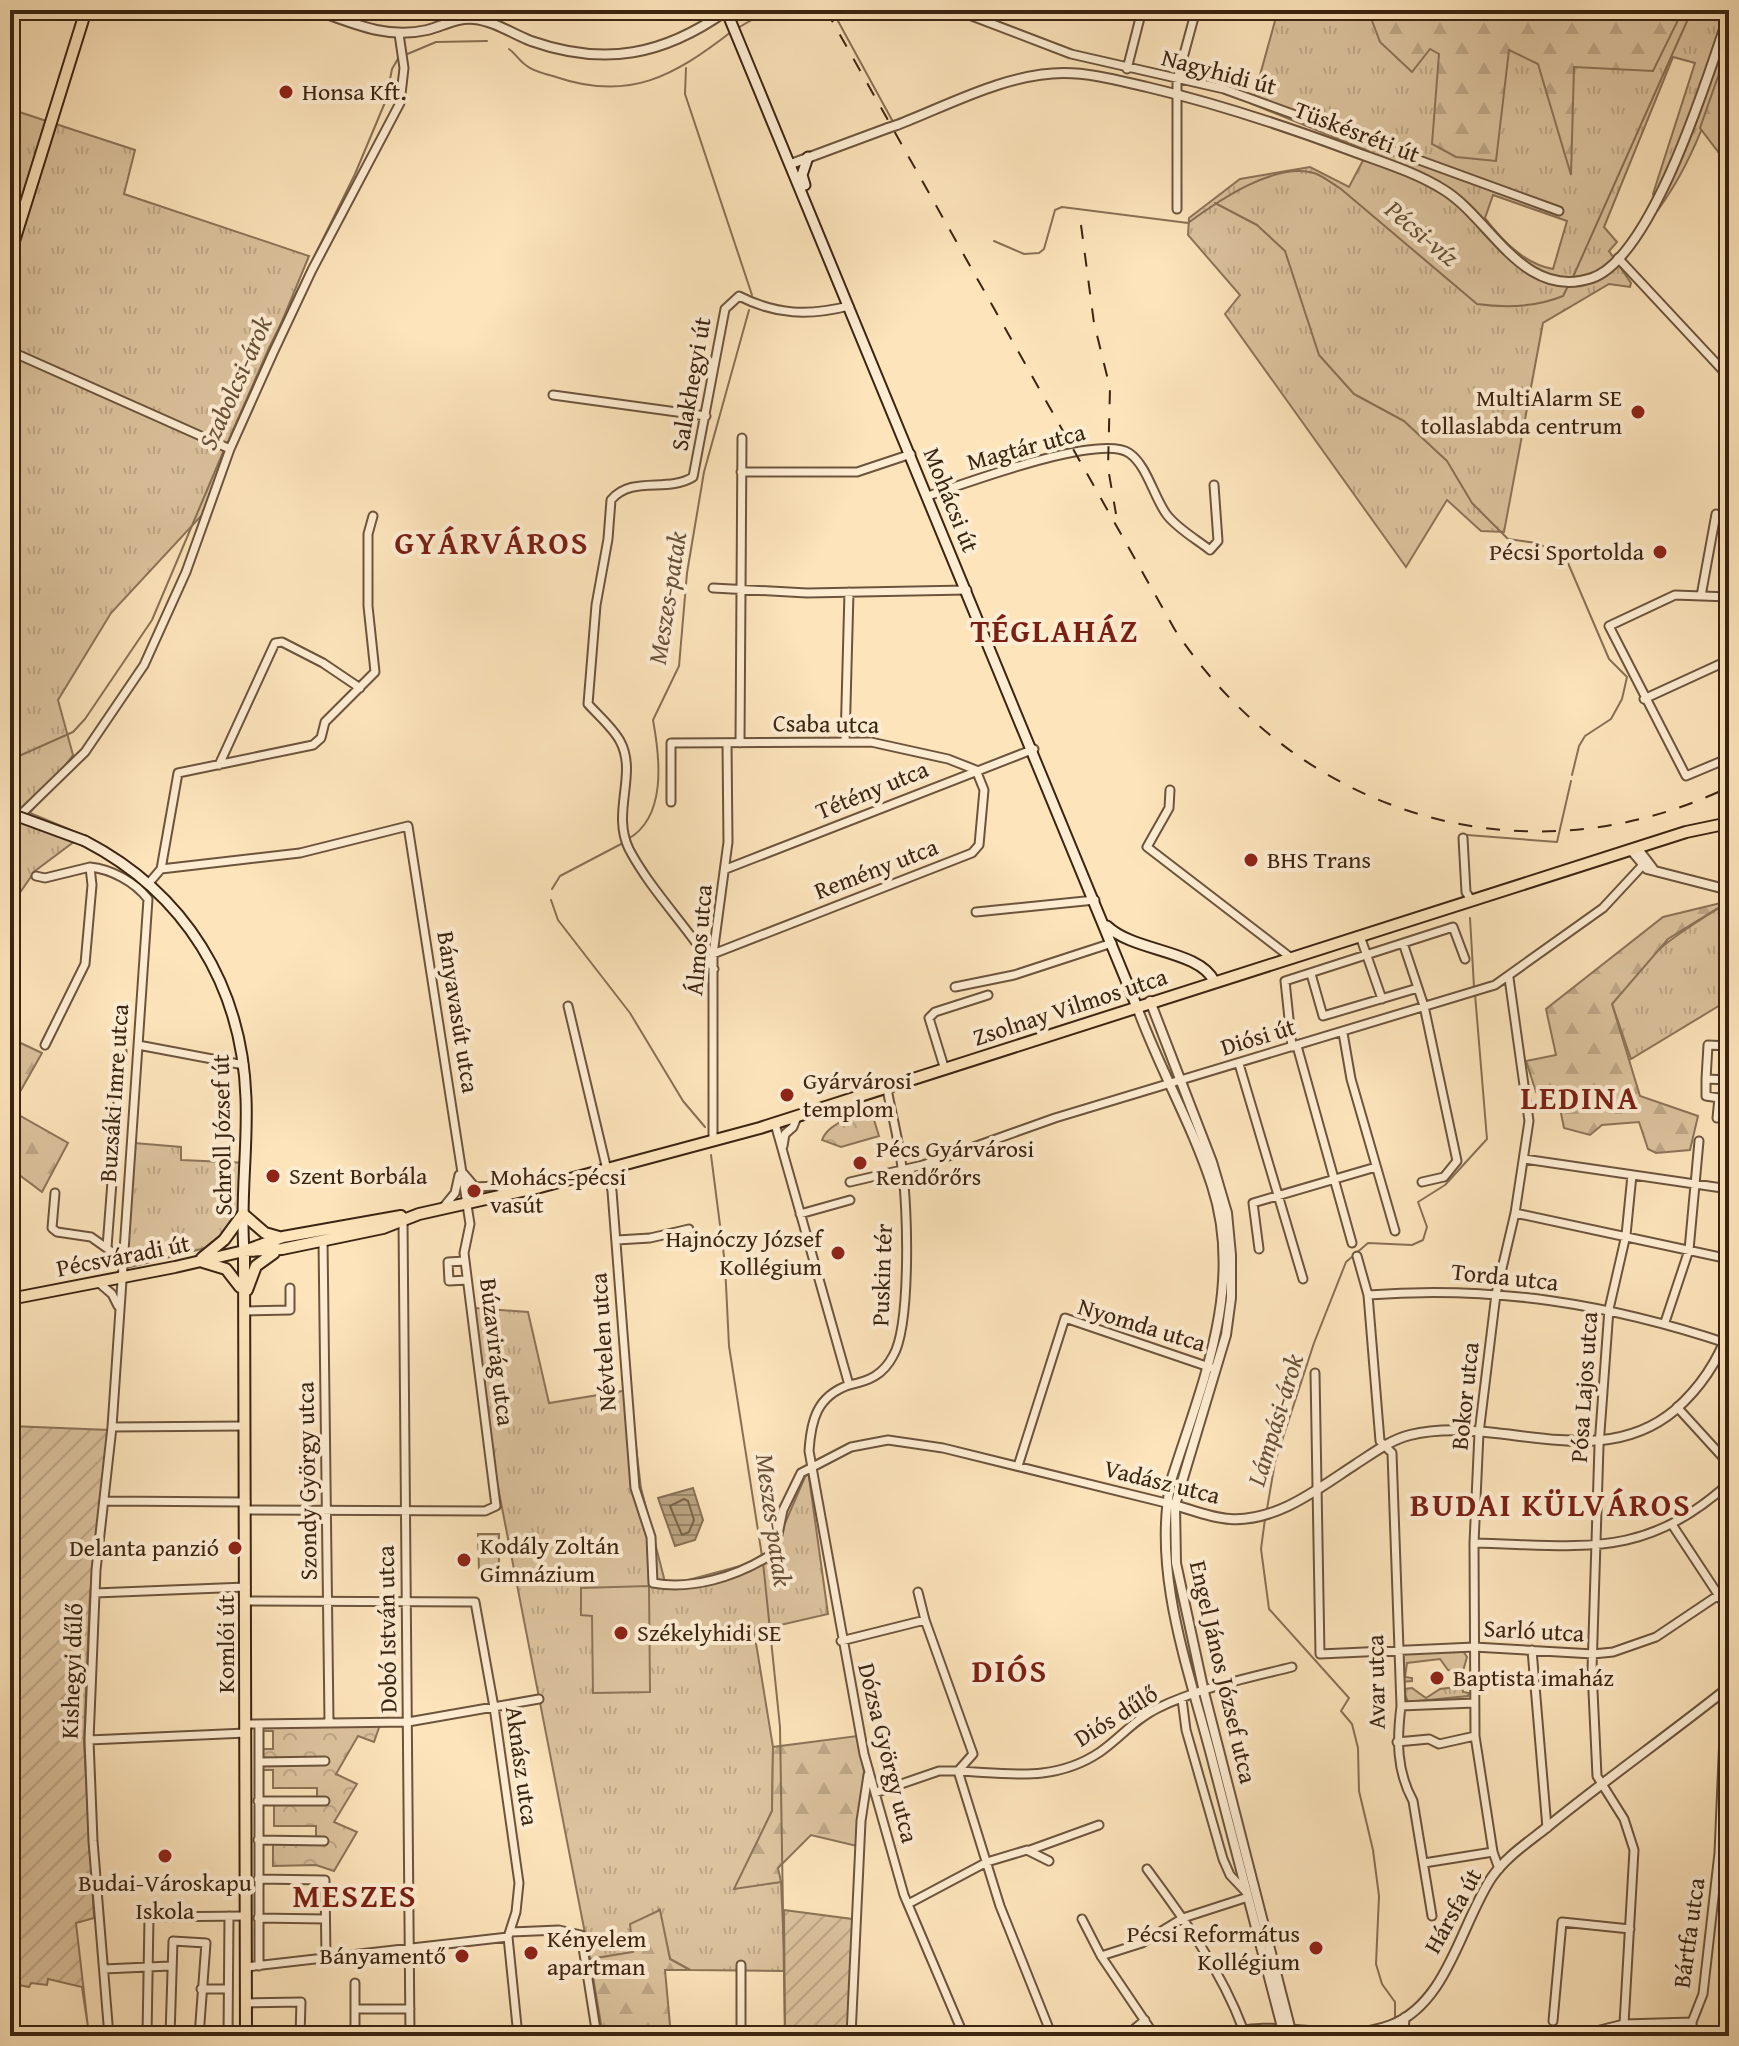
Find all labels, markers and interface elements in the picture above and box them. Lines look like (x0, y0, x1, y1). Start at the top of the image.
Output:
street label: Nagyhidi út (1158, 39, 1281, 104)
place label: Honsa Kft. (302, 74, 406, 109)
marker: Honsa Kft. (277, 83, 295, 101)
street label: Tüskésréti út (1289, 92, 1426, 172)
water label: Pécsi-víz (1376, 189, 1468, 275)
water label: Szabolcsi-árok (188, 310, 281, 456)
street label: Salakhegyi út (662, 314, 720, 454)
place label: MultiAlarm SE tollaslabda centrum (1421, 380, 1622, 443)
marker: MultiAlarm SE tollaslabda centrum (1629, 403, 1647, 421)
street label: Magtár utca (963, 414, 1090, 479)
street label: Mohácsi út (915, 442, 989, 558)
district label: GYÁRVÁROS (395, 519, 589, 566)
water label: Meszes-patak (637, 529, 696, 667)
place label: Pécsi Sportolda (1489, 534, 1645, 569)
marker: Pécsi Sportolda (1651, 543, 1669, 561)
district label: TÉGLAHÁZ (971, 607, 1139, 654)
street label: Csaba utca (773, 705, 880, 742)
street label: Tétény utca (810, 751, 934, 828)
street label: Remény utca (809, 829, 943, 908)
place label: BHS Trans (1267, 842, 1371, 877)
marker: BHS Trans (1242, 851, 1260, 869)
street label: Álmos utca (676, 882, 721, 997)
street label: Bányavasút utca (428, 928, 489, 1096)
street label: Zsolnay Vilmos utca (968, 958, 1172, 1054)
street label: Buzsáki Imre utca (90, 1002, 137, 1183)
street label: Diósi út (1216, 1008, 1300, 1064)
street label: Schroll József út (203, 1053, 240, 1216)
place label: Gyárvárosi templom (803, 1063, 912, 1126)
district label: LEDINA (1520, 1074, 1640, 1121)
marker: Gyárvárosi templom (778, 1086, 796, 1104)
place label: Pécs Gyárvárosi Rendőrőrs (876, 1131, 1035, 1194)
marker: Pécs Gyárvárosi Rendőrőrs (851, 1154, 869, 1172)
place label: Szent Borbála (289, 1158, 428, 1193)
place label: Mohács-pécsi vasút (490, 1159, 627, 1222)
marker: Szent Borbála (264, 1167, 282, 1185)
marker: Mohács-pécsi vasút (465, 1182, 483, 1200)
place label: Hajnóczy József Kollégium (665, 1221, 824, 1284)
street label: Puskin tér (862, 1223, 901, 1327)
street label: Pécsváradi út (53, 1225, 193, 1286)
marker: Hajnóczy József Kollégium (829, 1244, 847, 1262)
street label: Torda utca (1450, 1253, 1561, 1300)
street label: Névtelen utca (580, 1271, 625, 1413)
street label: Búzavirág utca (471, 1276, 524, 1428)
street label: Nyomda utca (1074, 1289, 1211, 1361)
street label: Pósa Lajos utca (1561, 1310, 1606, 1464)
street label: Bokor utca (1441, 1340, 1488, 1452)
water label: Lámpási-árok (1236, 1349, 1313, 1492)
street label: Szondy György utca (287, 1381, 326, 1581)
street label: Vadász utca (1100, 1450, 1225, 1513)
water label: Meszes-patak (746, 1451, 803, 1589)
district label: BUDAI KÜLVÁROS (1410, 1481, 1692, 1528)
place label: Kodály Zoltán Gimnázium (480, 1528, 620, 1591)
place label: Delanta panzió (69, 1530, 219, 1565)
marker: Delanta panzió (226, 1539, 244, 1557)
street label: Dobó István utca (368, 1544, 405, 1713)
marker: Kodály Zoltán Gimnázium (455, 1551, 473, 1569)
street label: Engel János József utca (1181, 1557, 1266, 1787)
street label: Komlói út (208, 1594, 243, 1693)
street label: Kishegyi dűlő (52, 1602, 91, 1740)
street label: Sarló utca (1483, 1610, 1586, 1651)
place label: Székelyhidi SE (637, 1615, 781, 1650)
marker: Székelyhidi SE (612, 1624, 630, 1642)
street label: Avar utca (1357, 1634, 1394, 1730)
district label: DIÓS (972, 1647, 1048, 1694)
street label: Dózsa György utca (849, 1659, 928, 1847)
place label: Baptista imaház (1453, 1660, 1614, 1695)
marker: Baptista imaház (1428, 1669, 1446, 1687)
street label: Diós dűlő (1067, 1676, 1165, 1755)
street label: Aknász utca (497, 1704, 548, 1829)
marker: Budai-Városkapu Iskola (156, 1847, 174, 1865)
street label: Hársfa út (1415, 1861, 1491, 1960)
place label: Budai-Városkapu Iskola (78, 1865, 252, 1928)
district label: MESZES (292, 1872, 418, 1919)
street label: Bártfa utca (1663, 1875, 1714, 1990)
place label: Pécsi Református Kollégium (1127, 1916, 1300, 1979)
place label: Kényelem apartman (547, 1921, 647, 1984)
place label: Bányamentő (320, 1938, 446, 1973)
marker: Pécsi Református Kollégium (1307, 1939, 1325, 1957)
marker: Kényelem apartman (522, 1944, 540, 1962)
marker: Bányamentő (453, 1947, 471, 1965)

